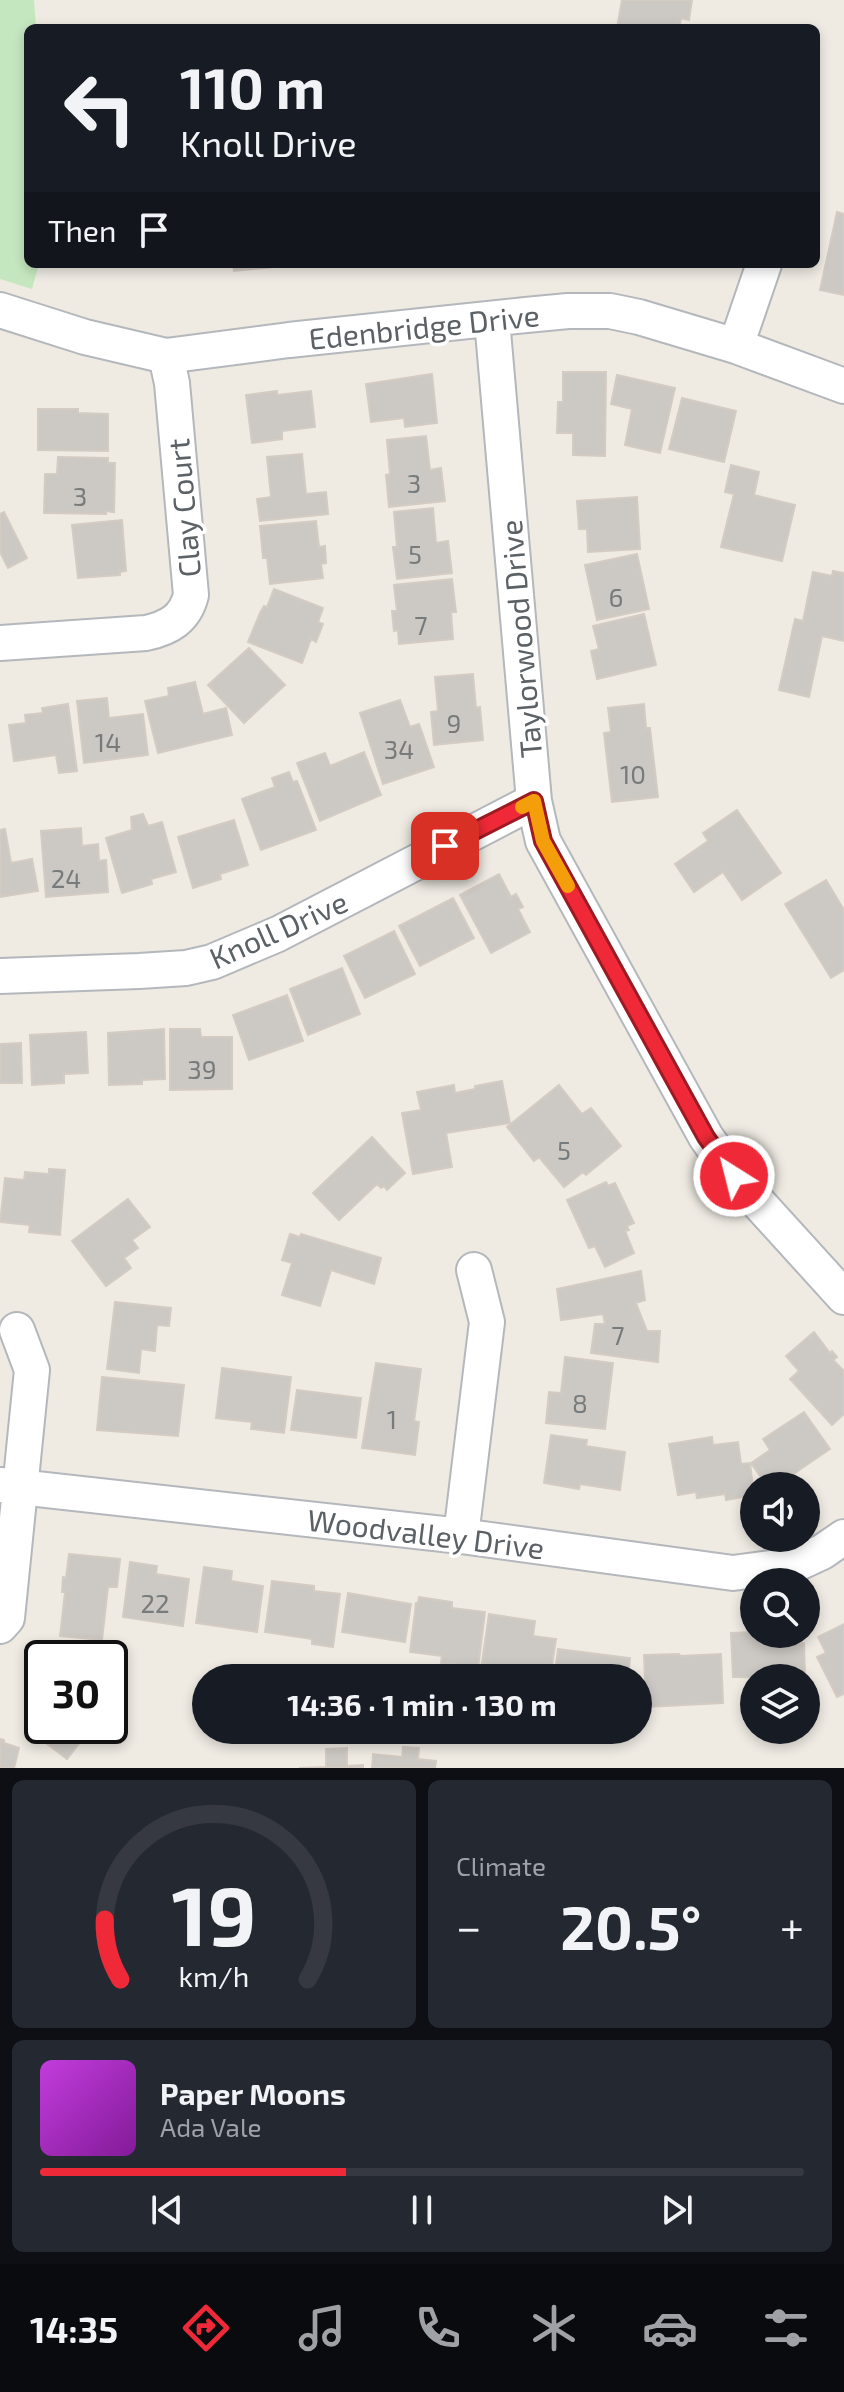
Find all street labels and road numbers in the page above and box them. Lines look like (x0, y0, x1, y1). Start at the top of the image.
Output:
street label: Edenbridge Drive (307, 296, 541, 356)
street label: Clay Court (159, 437, 207, 579)
street label: Taylorwood Drive (492, 519, 548, 759)
street label: Knoll Drive (203, 883, 353, 975)
street label: Woodvalley Drive (306, 1501, 546, 1565)

